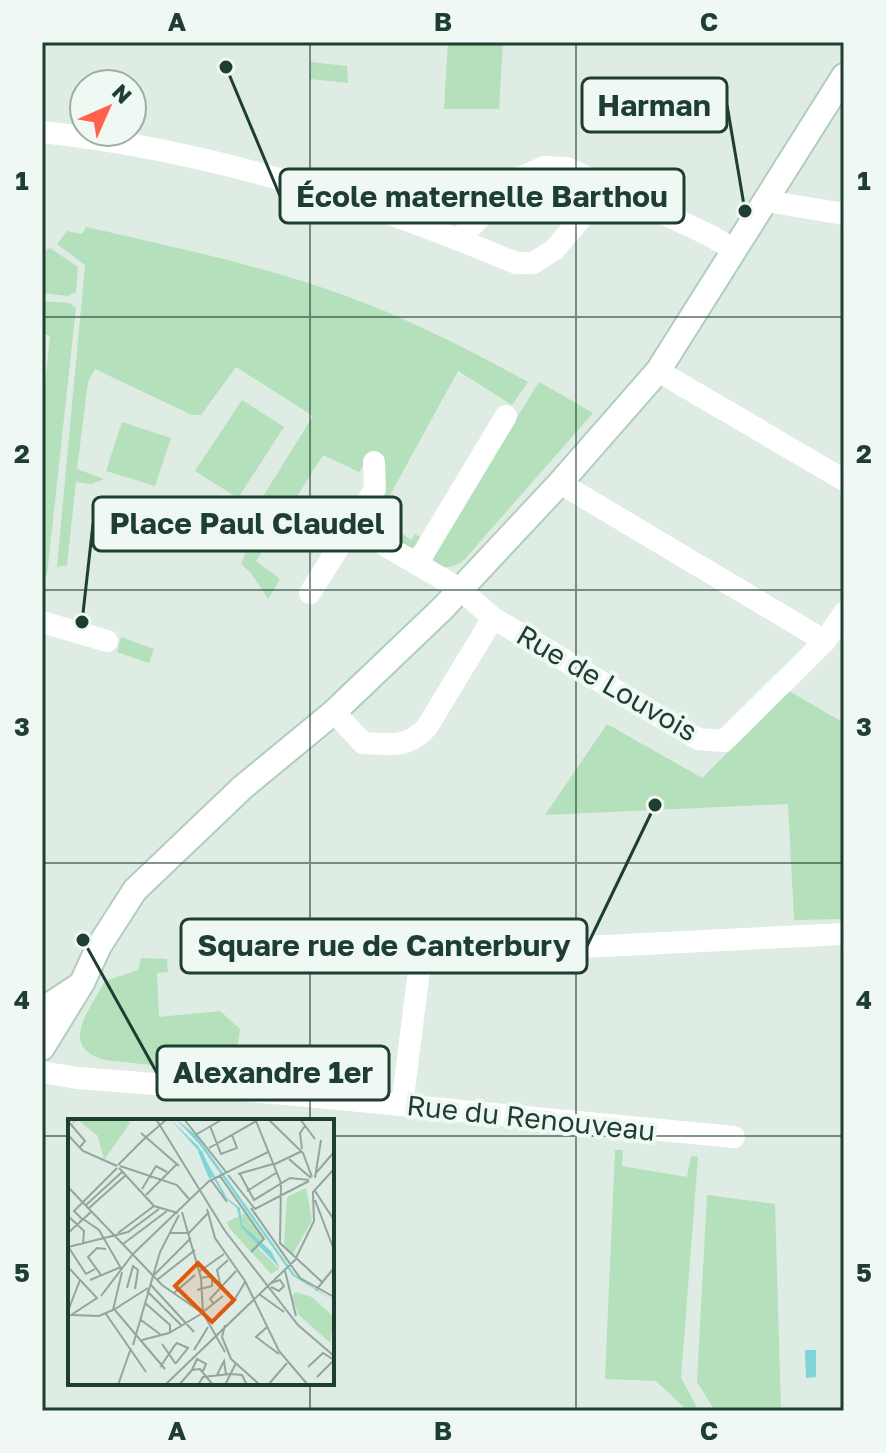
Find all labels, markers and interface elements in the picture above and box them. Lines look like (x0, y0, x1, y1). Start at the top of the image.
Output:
text: A (168, 6, 187, 37)
text: B (434, 6, 452, 37)
text: C (700, 6, 718, 37)
north arrow (68, 68, 148, 148)
text: N (107, 78, 138, 109)
callout: Harman (582, 78, 727, 132)
text: Harman (597, 87, 711, 123)
text: 1 (15, 165, 29, 196)
text: 1 (857, 165, 871, 196)
callout: École maternelle Barthou (280, 169, 684, 223)
text: École maternelle Barthou (296, 178, 668, 214)
text: 2 (14, 438, 30, 469)
text: 2 (856, 438, 872, 469)
callout: Place Paul Claudel (93, 497, 401, 551)
text: Place Paul Claudel (109, 505, 385, 541)
street label: Rue de Louvois (511, 618, 703, 748)
text: 3 (14, 711, 30, 742)
text: 3 (856, 711, 872, 742)
callout: Square rue de Canterbury (181, 919, 587, 973)
text: Square rue de Canterbury (197, 927, 571, 963)
text: 4 (14, 984, 30, 1015)
text: 4 (856, 984, 872, 1015)
callout: Alexandre 1er (157, 1046, 389, 1100)
text: Alexandre 1er (173, 1054, 373, 1090)
street label: Rue du Renouveau (405, 1088, 657, 1147)
inset map (68, 1119, 334, 1385)
text: 5 (14, 1257, 30, 1288)
text: 5 (856, 1257, 872, 1288)
text: A (168, 1415, 187, 1446)
text: B (434, 1415, 452, 1446)
text: C (700, 1415, 718, 1446)

